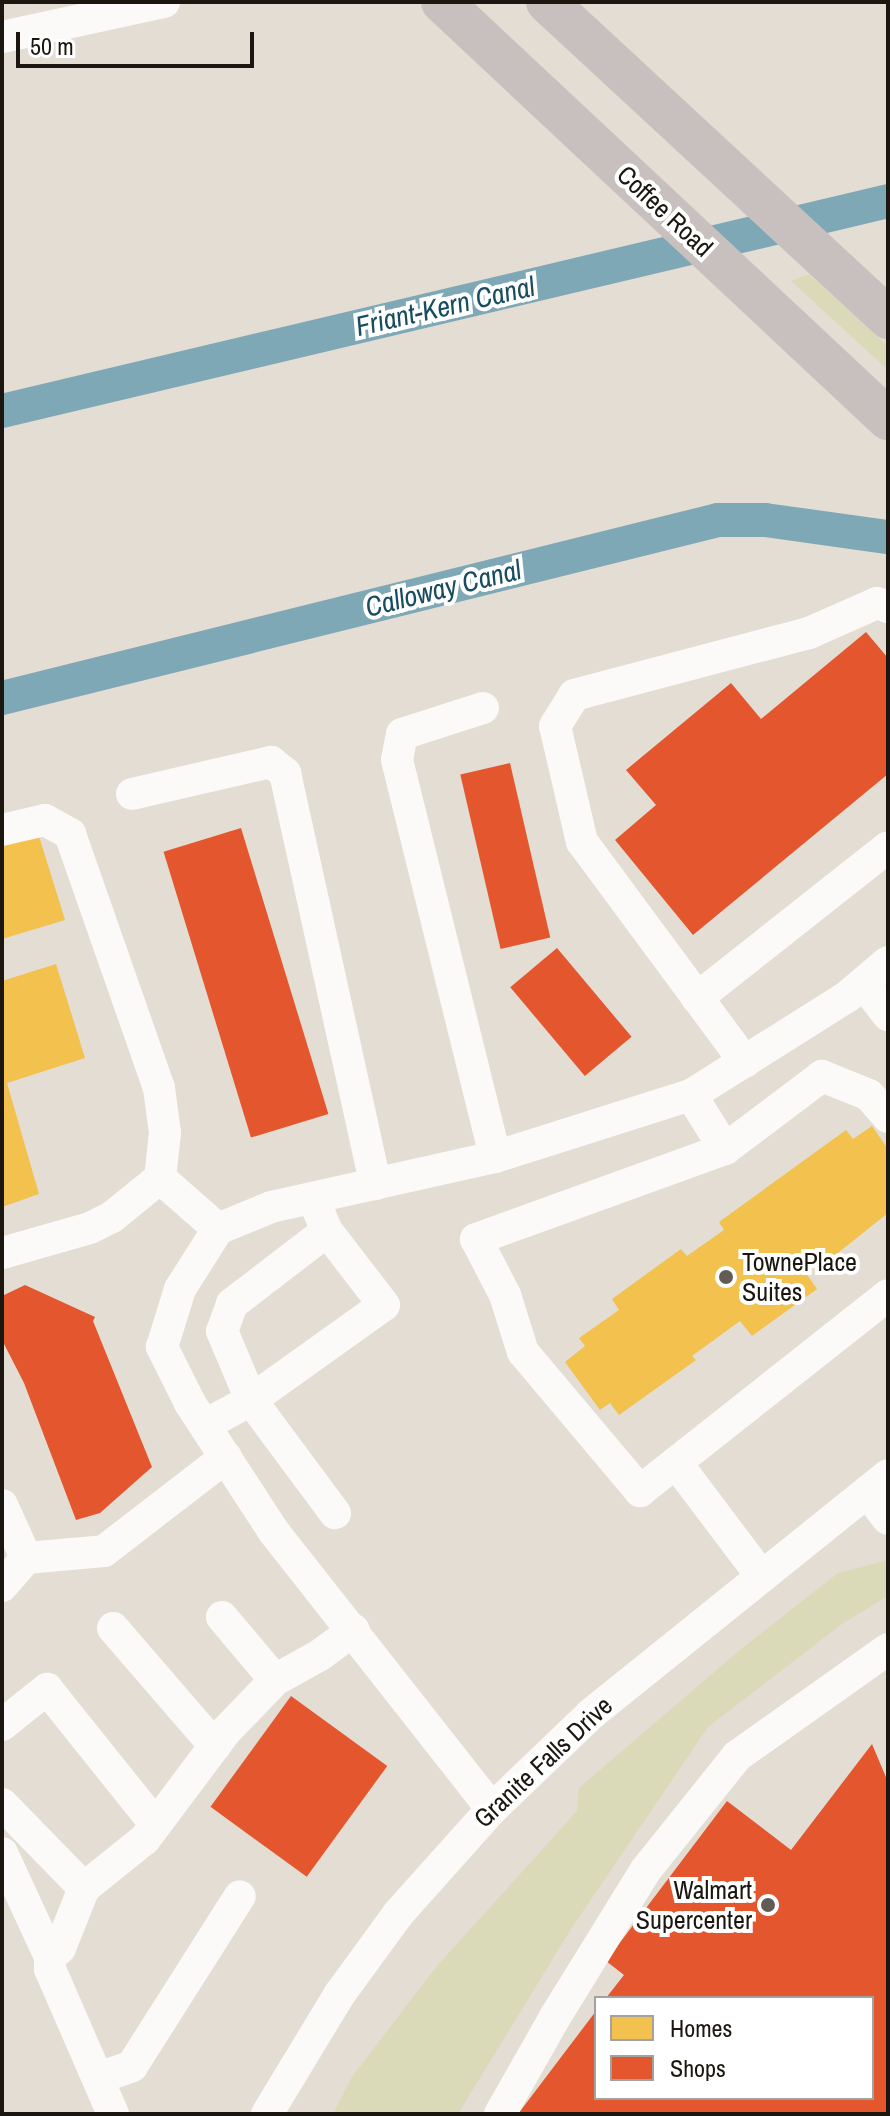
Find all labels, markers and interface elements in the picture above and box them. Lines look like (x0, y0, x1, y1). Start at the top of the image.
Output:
scale bar (20, 16, 258, 66)
text: 50 m (30, 30, 74, 62)
street label: Coffee Road (611, 159, 719, 263)
water label: Friant-Kern Canal (352, 269, 538, 343)
water label: Calloway Canal (362, 552, 524, 624)
place label: TownePlace Suites (742, 1246, 857, 1308)
marker: TownePlace Suites (717, 1268, 735, 1286)
street label: Granite Falls Drive (467, 1690, 619, 1834)
place label: Walmart Supercenter (636, 1874, 752, 1936)
marker: Walmart Supercenter (759, 1896, 777, 1914)
legend (594, 1996, 874, 2100)
text: Homes (670, 2012, 732, 2044)
text: Shops (670, 2052, 726, 2084)

